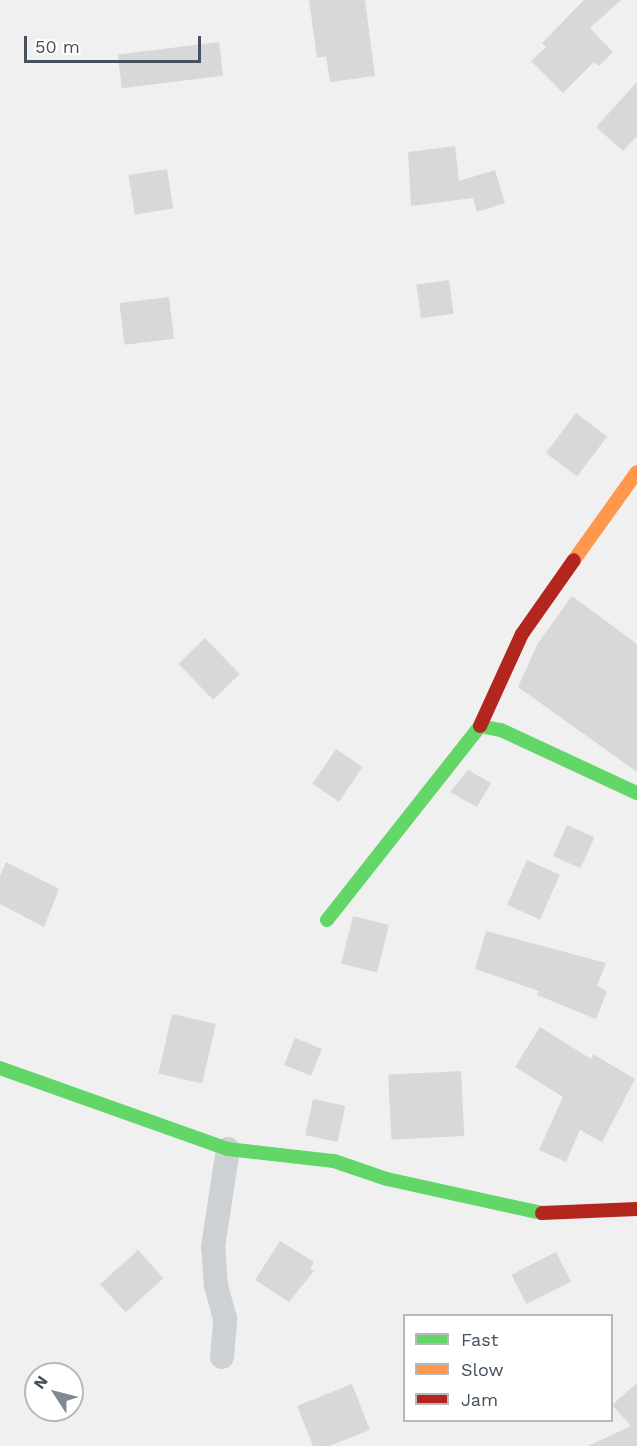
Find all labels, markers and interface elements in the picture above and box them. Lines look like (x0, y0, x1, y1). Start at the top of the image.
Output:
scale bar (27, 24, 204, 62)
text: 50 m (35, 36, 80, 57)
legend (403, 1314, 613, 1422)
text: Fast (461, 1329, 498, 1350)
text: Slow (461, 1359, 504, 1380)
north arrow (24, 1362, 84, 1422)
text: N (29, 1372, 52, 1393)
text: Jam (461, 1389, 498, 1410)

